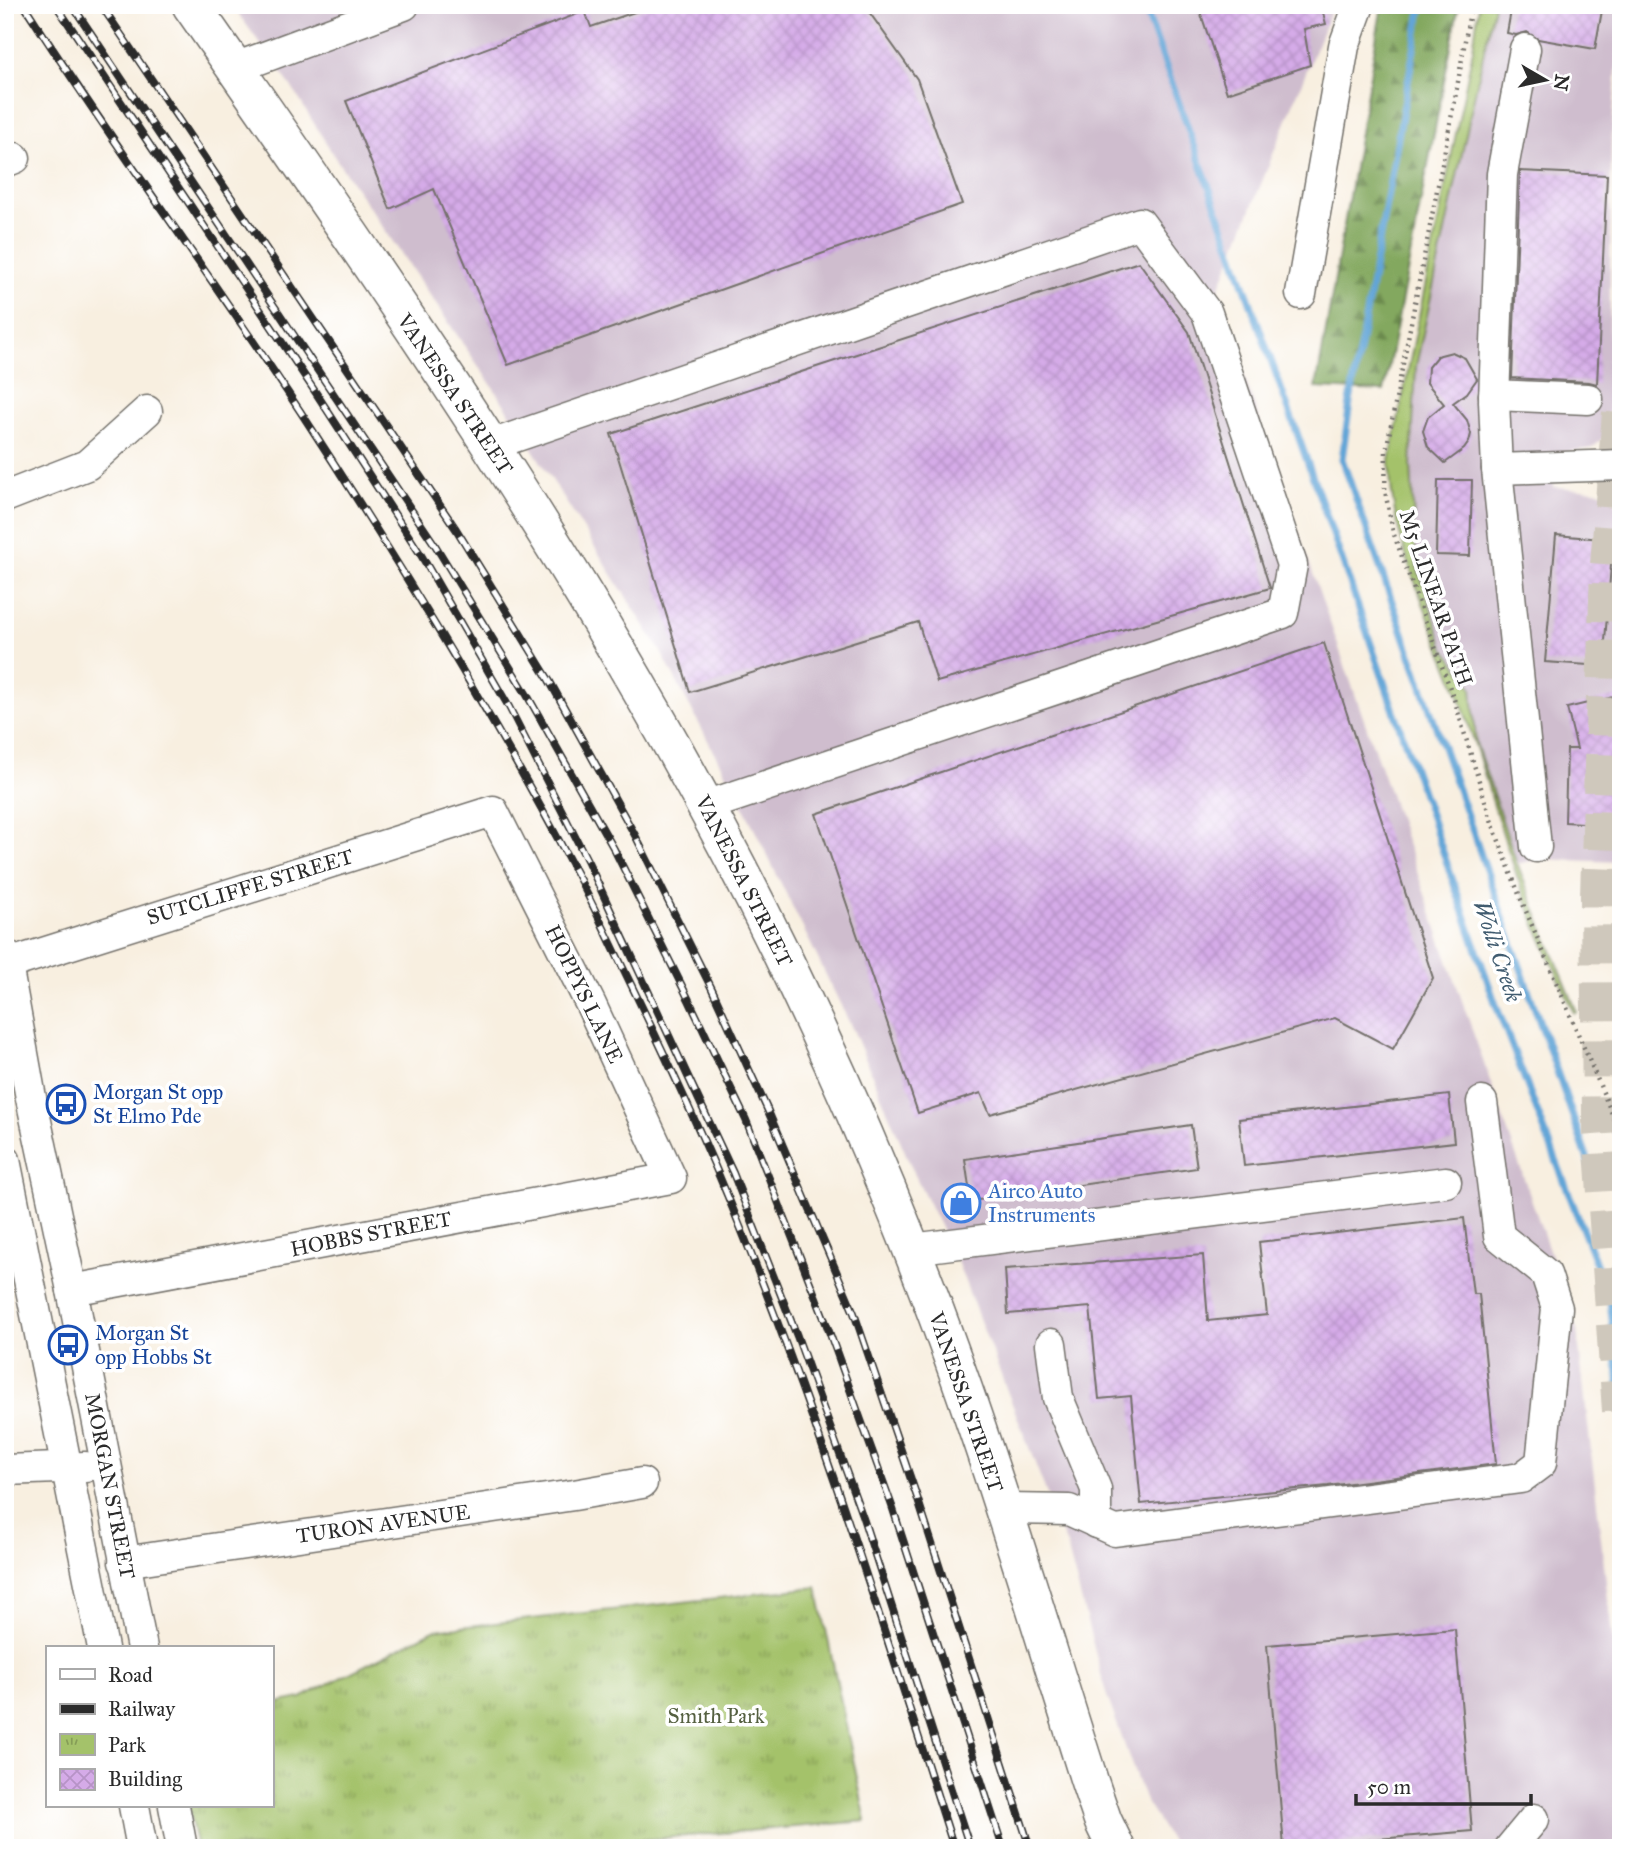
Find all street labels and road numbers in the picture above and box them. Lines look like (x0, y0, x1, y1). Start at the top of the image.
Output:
street label: VANESSA STREET (391, 308, 519, 480)
street label: M5 LINEAR PATH (1394, 507, 1478, 689)
street label: VANESSA STREET (689, 790, 798, 971)
street label: SUTCLIFFE STREET (144, 843, 356, 931)
street label: HOPPYS LANE (539, 921, 629, 1067)
street label: HOBBS STREET (288, 1206, 454, 1262)
street label: VANESSA STREET (923, 1308, 1009, 1496)
street label: MORGAN STREET (79, 1391, 141, 1581)
street label: TURON AVENUE (295, 1499, 471, 1549)

